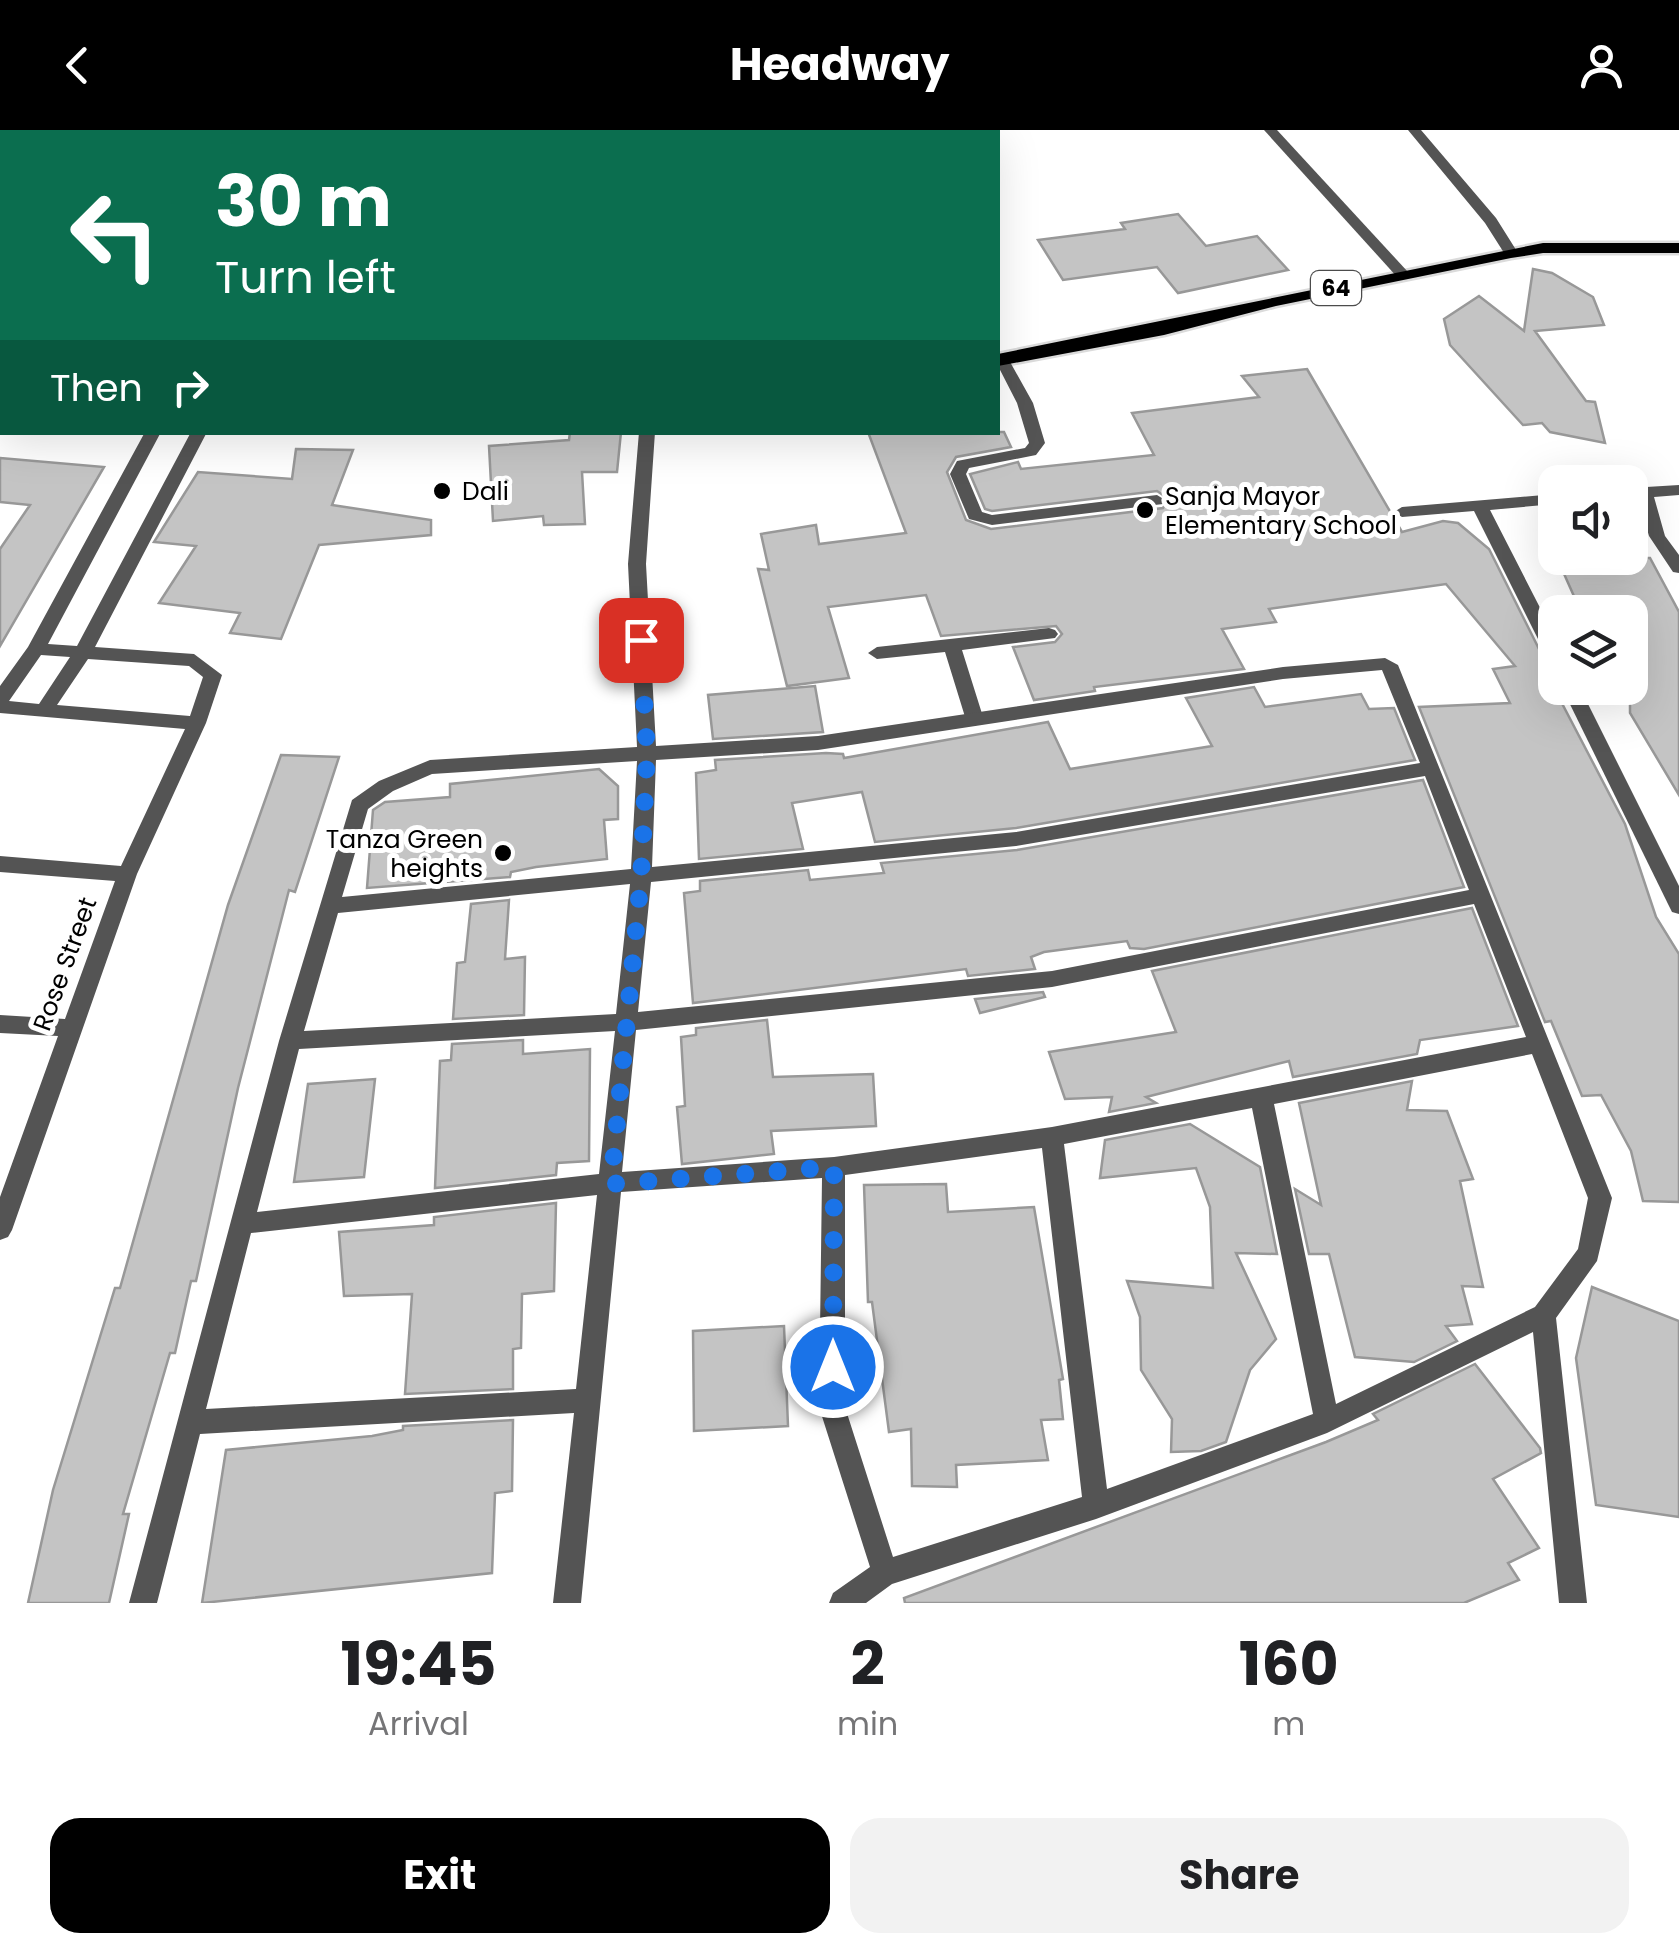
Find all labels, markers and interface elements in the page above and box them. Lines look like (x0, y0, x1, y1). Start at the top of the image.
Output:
text: Headway (730, 33, 949, 96)
icon: back (50, 38, 105, 93)
icon: person (1574, 38, 1629, 93)
text: 30 m (215, 152, 392, 251)
icon: left (50, 170, 180, 300)
text: Turn left (215, 246, 396, 309)
road number: 64 (1311, 271, 1361, 305)
icon: right (163, 360, 218, 415)
text: Then (50, 361, 143, 414)
map controls (1538, 465, 1648, 705)
button: sound (1538, 465, 1648, 575)
place label: Dali (462, 474, 509, 509)
place label: Sanja Mayor Elementary School (1165, 479, 1397, 543)
marker: Dali (431, 480, 453, 502)
marker: Sanja Mayor Elementary School (1134, 499, 1156, 521)
button: layers (1538, 595, 1648, 705)
pin (599, 598, 684, 683)
icon: arrive (614, 613, 669, 668)
place label: Tanza Green heights (326, 822, 483, 886)
marker: Tanza Green heights (492, 842, 514, 864)
street label: Rose Street (25, 892, 105, 1036)
position arrow (781, 1315, 885, 1419)
text: 19:45 (340, 1622, 497, 1706)
text: 2 (850, 1622, 885, 1706)
text: 160 (1239, 1622, 1339, 1706)
text: Arrival (368, 1701, 469, 1746)
text: min (837, 1701, 898, 1746)
text: m (1272, 1701, 1305, 1746)
button: Exit (50, 1818, 830, 1933)
button: Share (850, 1818, 1629, 1933)

